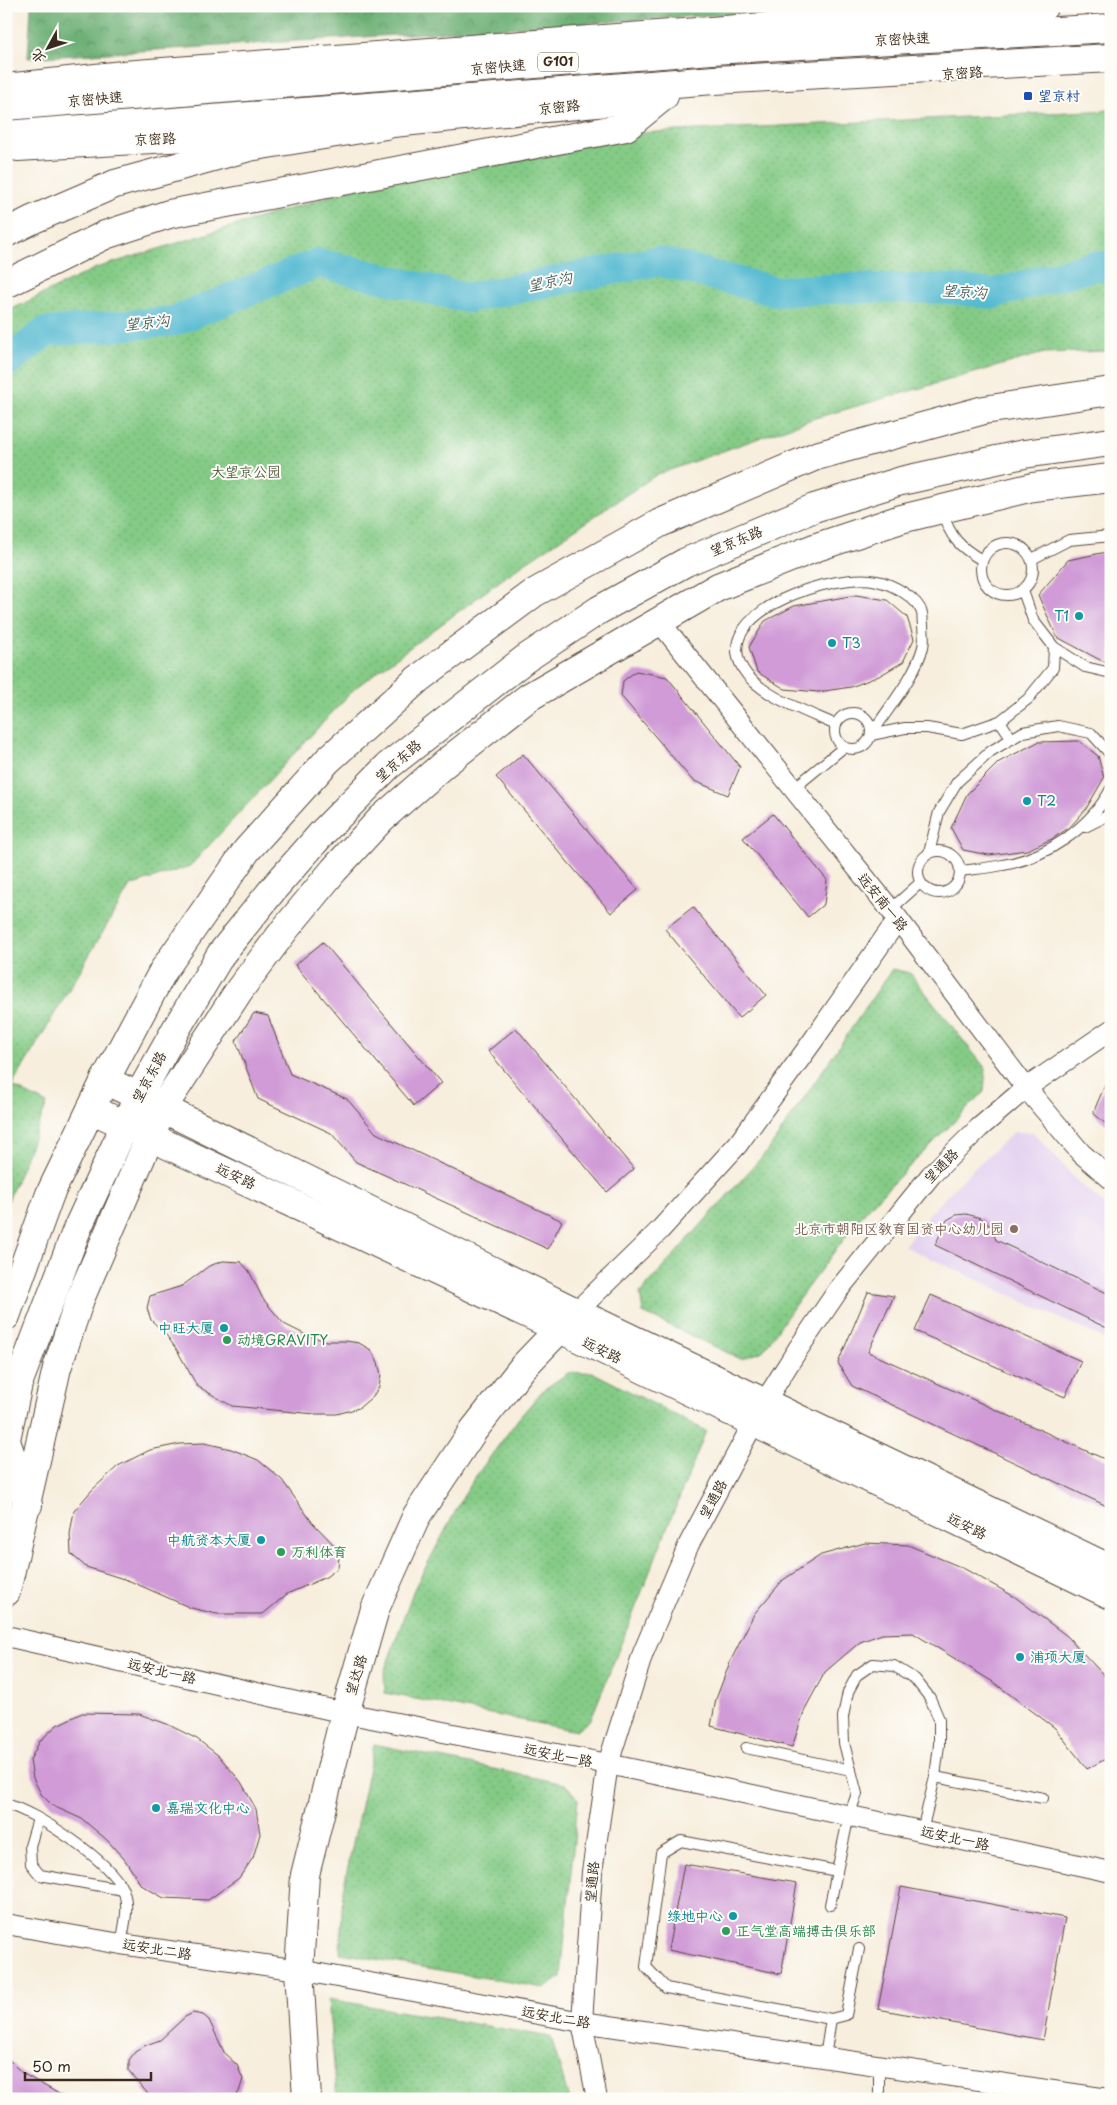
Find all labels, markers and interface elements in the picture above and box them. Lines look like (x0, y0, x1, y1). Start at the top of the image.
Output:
north arrow (22, 22, 72, 72)
street label: 京密快速 (873, 27, 930, 50)
text: 北 (25, 45, 50, 69)
road number: G101 (538, 52, 578, 72)
street label: 京密快速 (469, 54, 527, 79)
street label: 京密路 (940, 61, 984, 84)
place label: 望京村 (1038, 85, 1080, 106)
street label: 京密快速 (66, 86, 124, 111)
marker: 望京村 (1022, 90, 1034, 102)
street label: 京密路 (537, 94, 581, 119)
street label: 京密路 (133, 127, 176, 150)
water label: 望京沟 (525, 265, 576, 296)
water label: 望京沟 (941, 277, 989, 304)
water label: 望京沟 (123, 308, 172, 335)
park label: 大望京公园 (211, 461, 281, 482)
street label: 望京东路 (706, 520, 766, 561)
place label: T1 (1054, 605, 1069, 626)
marker: T1 (1073, 610, 1085, 622)
place label: T3 (842, 632, 861, 653)
marker: T3 (826, 637, 838, 649)
street label: 望京东路 (370, 734, 426, 787)
place label: T2 (1037, 790, 1056, 811)
marker: T2 (1021, 795, 1033, 807)
street label: 远安南一路 (853, 868, 914, 935)
street label: 望京东路 (126, 1047, 171, 1106)
street label: 望通路 (918, 1143, 963, 1188)
street label: 远安路 (213, 1157, 260, 1194)
place label: 北京市朝阳区教育国资中心幼儿园 (794, 1218, 1004, 1239)
marker: 北京市朝阳区教育国资中心幼儿园 (1008, 1223, 1020, 1235)
place label: 中旺大厦 (158, 1317, 214, 1338)
marker: 中旺大厦 (218, 1322, 230, 1334)
place label: 动境GRAVITY (237, 1329, 328, 1350)
street label: 远安路 (579, 1331, 626, 1368)
marker: 动境GRAVITY (221, 1334, 233, 1346)
street label: 望通路 (693, 1475, 732, 1522)
street label: 远安路 (944, 1507, 991, 1544)
place label: 中航资本大厦 (167, 1529, 251, 1550)
marker: 中航资本大厦 (255, 1534, 267, 1546)
place label: 万利体育 (291, 1541, 347, 1562)
marker: 万利体育 (275, 1546, 287, 1558)
place label: 浦项大厦 (1030, 1646, 1086, 1667)
marker: 浦项大厦 (1014, 1651, 1026, 1663)
street label: 远安北一路 (126, 1652, 199, 1689)
street label: 望达路 (339, 1652, 372, 1698)
street label: 远安北一路 (522, 1738, 594, 1771)
place label: 嘉瑞文化中心 (166, 1797, 250, 1818)
marker: 嘉瑞文化中心 (150, 1802, 162, 1814)
street label: 远安北一路 (919, 1820, 992, 1855)
street label: 望通路 (579, 1860, 604, 1904)
place label: 绿地中心 (667, 1905, 723, 1926)
marker: 绿地中心 (727, 1910, 739, 1922)
place label: 正气堂高端搏击俱乐部 (736, 1920, 876, 1941)
marker: 正气堂高端搏击俱乐部 (720, 1925, 732, 1937)
street label: 远安北二路 (121, 1933, 193, 1964)
street label: 远安北二路 (520, 2000, 592, 2033)
scale bar (25, 2050, 151, 2082)
text: 50 m (32, 2054, 71, 2077)

